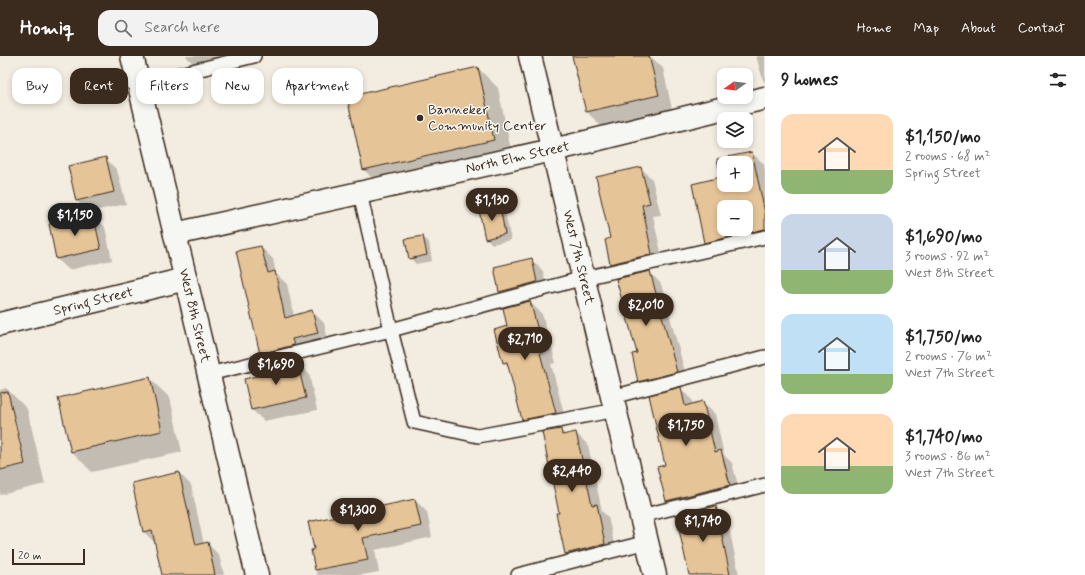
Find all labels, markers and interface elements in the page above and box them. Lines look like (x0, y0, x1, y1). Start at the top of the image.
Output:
search box (98, 10, 378, 46)
text: Homiq (20, 16, 74, 41)
icon: search (112, 17, 134, 39)
text: Search here (144, 18, 220, 38)
text: Home (857, 19, 891, 37)
text: Map (913, 19, 939, 37)
text: About (961, 19, 996, 37)
text: Contact (1018, 19, 1065, 37)
chip: Buy (12, 68, 62, 104)
chip: Rent (70, 68, 128, 104)
chip: Filters (136, 68, 203, 104)
chip: New (211, 68, 264, 104)
chip: Apartment (272, 68, 363, 104)
north arrow (717, 68, 753, 104)
map controls (717, 68, 753, 236)
text: 9 homes (781, 69, 838, 91)
icon: filters (1047, 69, 1069, 91)
place label: Banneker Community Center (428, 101, 547, 135)
button: layers (717, 112, 753, 148)
marker: Banneker Community Center (415, 113, 425, 123)
text: $1,150/mo (905, 126, 981, 148)
icon: home (813, 130, 861, 178)
street label: North Elm Street (464, 137, 572, 178)
text: 2 rooms · 68 m² (905, 148, 990, 165)
button: + (717, 156, 753, 192)
text: Spring Street (905, 165, 981, 182)
pin: $1,130 (459, 188, 525, 222)
text: $1,130 (475, 192, 509, 209)
button: − (717, 200, 753, 236)
pin: $1,150 (42, 203, 108, 237)
text: $1,150 (57, 207, 93, 224)
street label: West 7th Street (558, 208, 599, 307)
text: $1,690/mo (905, 226, 982, 248)
icon: home (813, 230, 861, 278)
text: 3 rooms · 92 m² (905, 248, 989, 265)
text: West 8th Street (905, 265, 994, 282)
street label: West 8th Street (175, 267, 215, 365)
street label: Spring Street (51, 283, 136, 320)
pin: $2,010 (613, 293, 679, 327)
text: $2,010 (628, 297, 664, 314)
text: $1,750/mo (905, 326, 982, 348)
pin: $2,710 (492, 327, 558, 361)
icon: home (813, 330, 861, 378)
text: $2,710 (507, 331, 543, 348)
text: 2 rooms · 76 m² (905, 348, 992, 365)
pin: $1,690 (243, 352, 309, 386)
text: $1,690 (257, 356, 295, 373)
text: West 7th Street (905, 365, 995, 382)
pin: $1,750 (653, 413, 719, 447)
text: $1,750 (667, 417, 705, 434)
text: $1,740/mo (905, 426, 983, 448)
icon: home (813, 430, 861, 478)
text: 3 rooms · 86 m² (905, 448, 991, 465)
pin: $2,440 (539, 459, 605, 493)
text: $2,440 (552, 463, 592, 480)
text: West 7th Street (905, 465, 995, 482)
pin: $1,300 (325, 498, 391, 532)
text: $1,300 (340, 502, 376, 519)
pin: $1,740 (670, 509, 736, 543)
text: $1,740 (684, 513, 722, 530)
scale bar (12, 547, 85, 566)
text: 20 m (18, 549, 41, 563)

